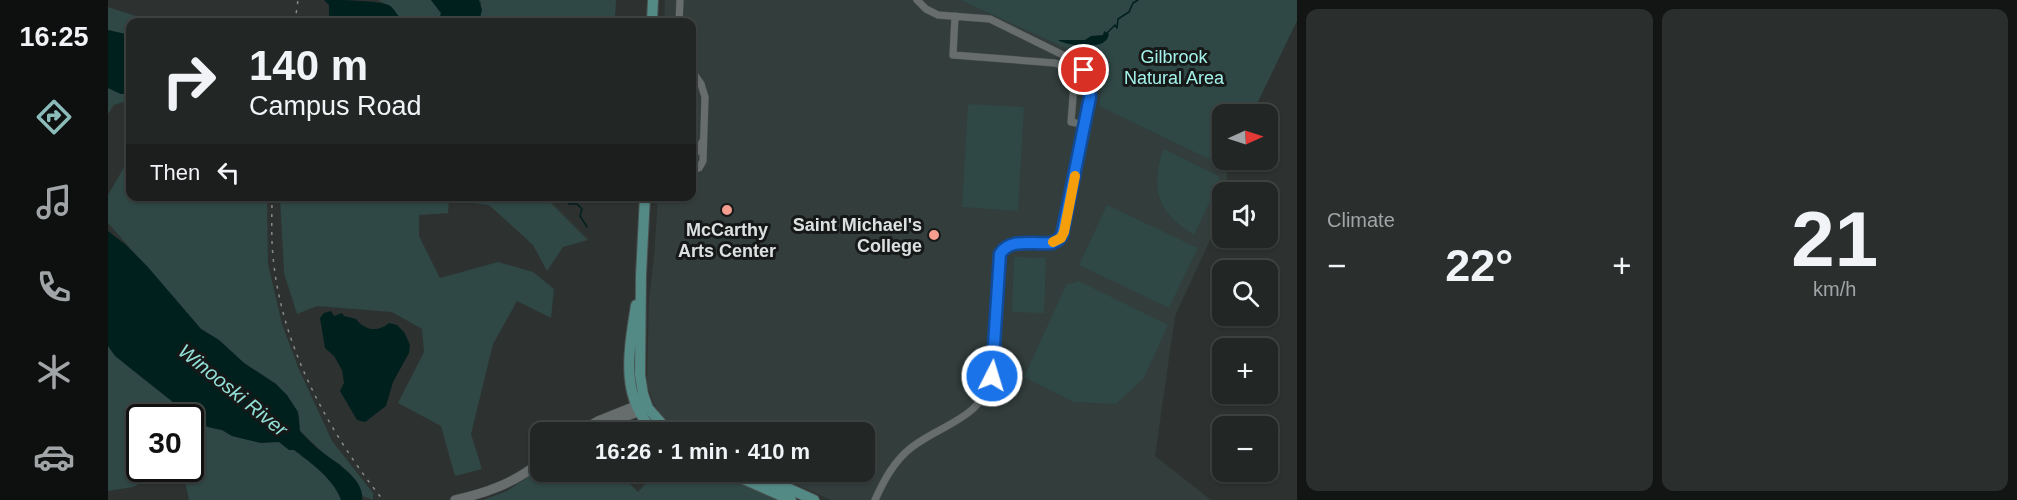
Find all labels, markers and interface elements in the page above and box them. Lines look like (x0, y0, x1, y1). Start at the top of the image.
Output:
text: 16:25 (19, 22, 89, 52)
icon: right (150, 42, 228, 120)
text: 140 m (249, 42, 368, 89)
pin (1058, 44, 1109, 95)
park label: Gilbrook Natural Area (1124, 47, 1225, 88)
icon: arrive (1067, 53, 1100, 86)
text: Campus Road (249, 91, 422, 121)
icon: directions (33, 96, 75, 138)
north arrow (1212, 104, 1278, 170)
map controls (1212, 104, 1278, 482)
icon: left (212, 156, 245, 189)
text: Then (150, 160, 200, 185)
icon: music (33, 181, 75, 223)
button: sound (1212, 182, 1278, 248)
text: 21 (1791, 195, 1878, 283)
marker: McCarthy Arts Center (720, 203, 734, 217)
text: Climate (1327, 209, 1395, 231)
place label: Saint Michael's College (793, 215, 922, 256)
place label: McCarthy Arts Center (678, 220, 776, 261)
marker: Saint Michael's College (927, 228, 941, 242)
text: 22° (1445, 240, 1513, 291)
text: − (1327, 247, 1346, 284)
text: + (1612, 247, 1632, 284)
button: search (1212, 260, 1278, 326)
icon: phone (33, 266, 75, 308)
text: km/h (1813, 278, 1856, 300)
button: + (1212, 338, 1278, 404)
water label: Winooski River (174, 340, 293, 441)
position arrow (960, 344, 1024, 408)
icon: climate (33, 351, 75, 393)
speed limit sign: 30 (126, 404, 204, 482)
button: − (1212, 416, 1278, 482)
icon: car (33, 436, 75, 478)
text: 16:26 · 1 min · 410 m (595, 439, 810, 464)

